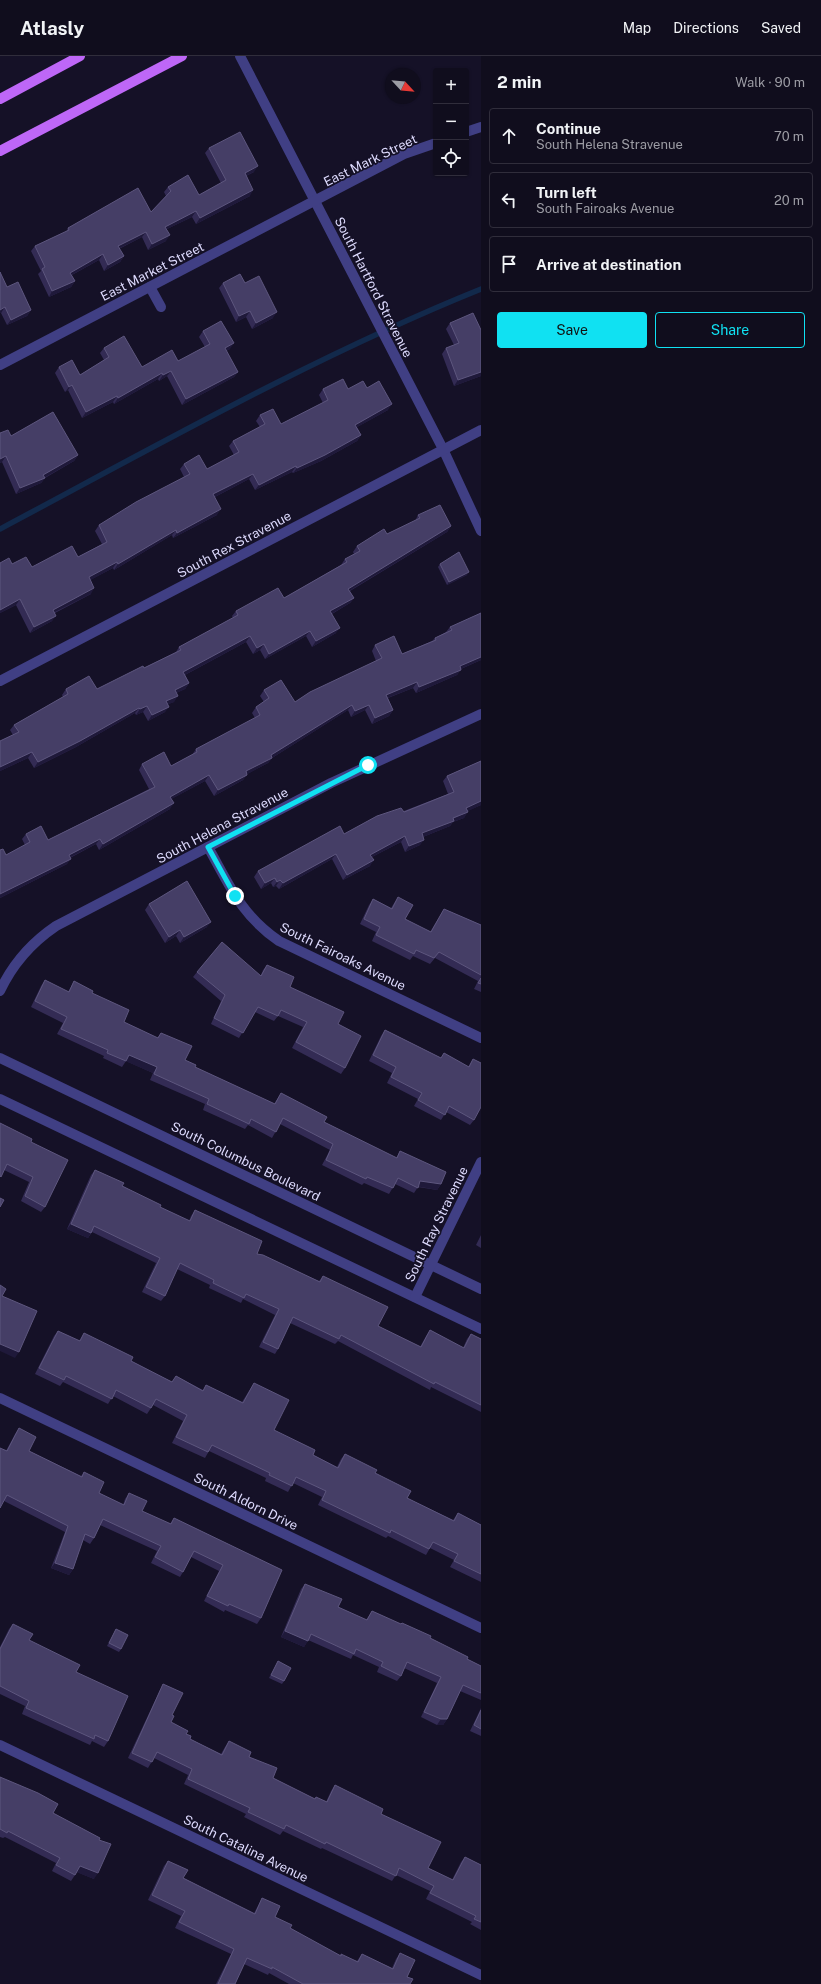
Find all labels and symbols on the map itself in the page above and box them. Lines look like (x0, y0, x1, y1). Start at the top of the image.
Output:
north arrow (385, 68, 421, 104)
street label: East Mark Street (321, 131, 419, 190)
street label: South Hartford Stravenue (332, 214, 416, 360)
street label: East Market Street (98, 239, 206, 304)
street label: South Rex Stravenue (175, 508, 294, 581)
route start (359, 756, 377, 774)
street label: South Helena Stravenue (154, 784, 291, 867)
route end (226, 887, 244, 905)
street label: South Fairoaks Avenue (277, 919, 408, 994)
street label: South Columbus Boulevard (169, 1119, 323, 1204)
street label: South Ray Stravenue (402, 1164, 471, 1284)
street label: South Aldorn Drive (191, 1470, 300, 1533)
street label: South Catalina Avenue (181, 1812, 311, 1885)

